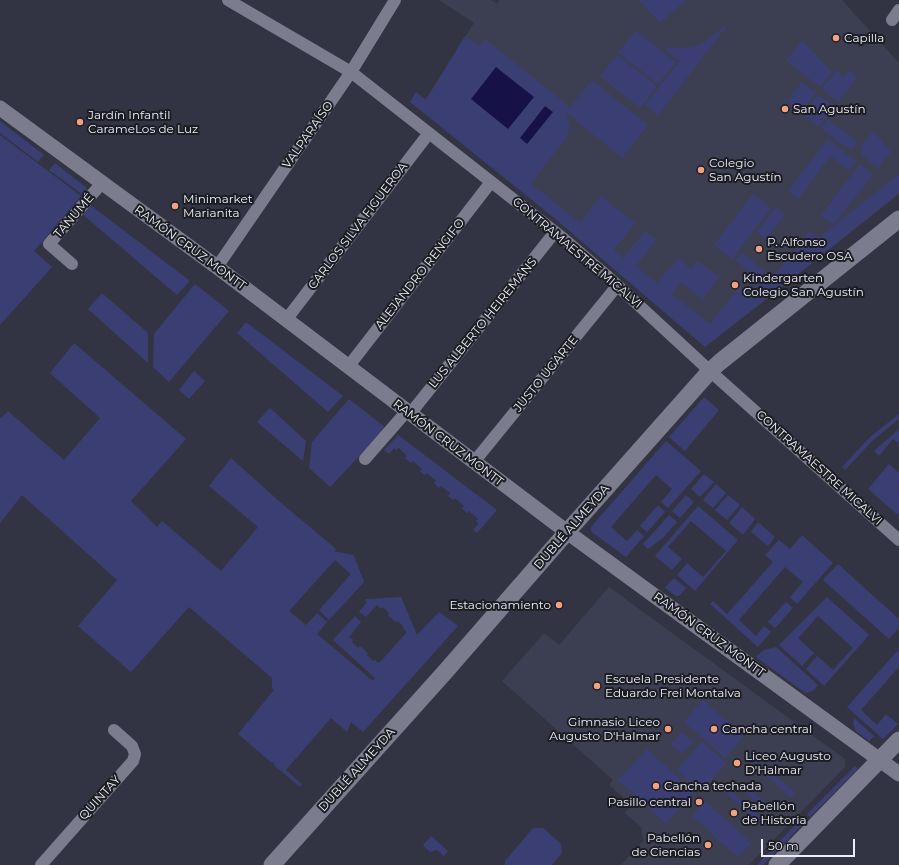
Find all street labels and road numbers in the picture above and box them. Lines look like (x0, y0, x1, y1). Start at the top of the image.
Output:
street label: VALPARAÍSO (280, 99, 336, 171)
street label: CARLOS SILVA FIGUEROA (305, 160, 411, 292)
street label: TANUMÉ (51, 191, 97, 241)
street label: CONTRAMAESTRE MICALVI (509, 195, 645, 311)
street label: RAMÓN CRUZ MONTT (131, 203, 249, 293)
street label: ALEJANDRO RENGIFO (372, 216, 468, 332)
street label: LUS ALBERTO HEIREMANS (426, 255, 540, 391)
street label: JUSTO UGARTE (511, 333, 581, 415)
street label: RAMÓN CRUZ MONTT (390, 397, 506, 489)
street label: CONTRAMAESTRE MICALVI (753, 408, 885, 528)
street label: DUBLÉ ALMEYDA (531, 482, 613, 572)
street label: RAMÓN CRUZ MONTT (650, 590, 768, 680)
street label: DUBLÉ ALMEYDA (316, 725, 398, 815)
street label: QUINTAY (76, 773, 124, 823)

